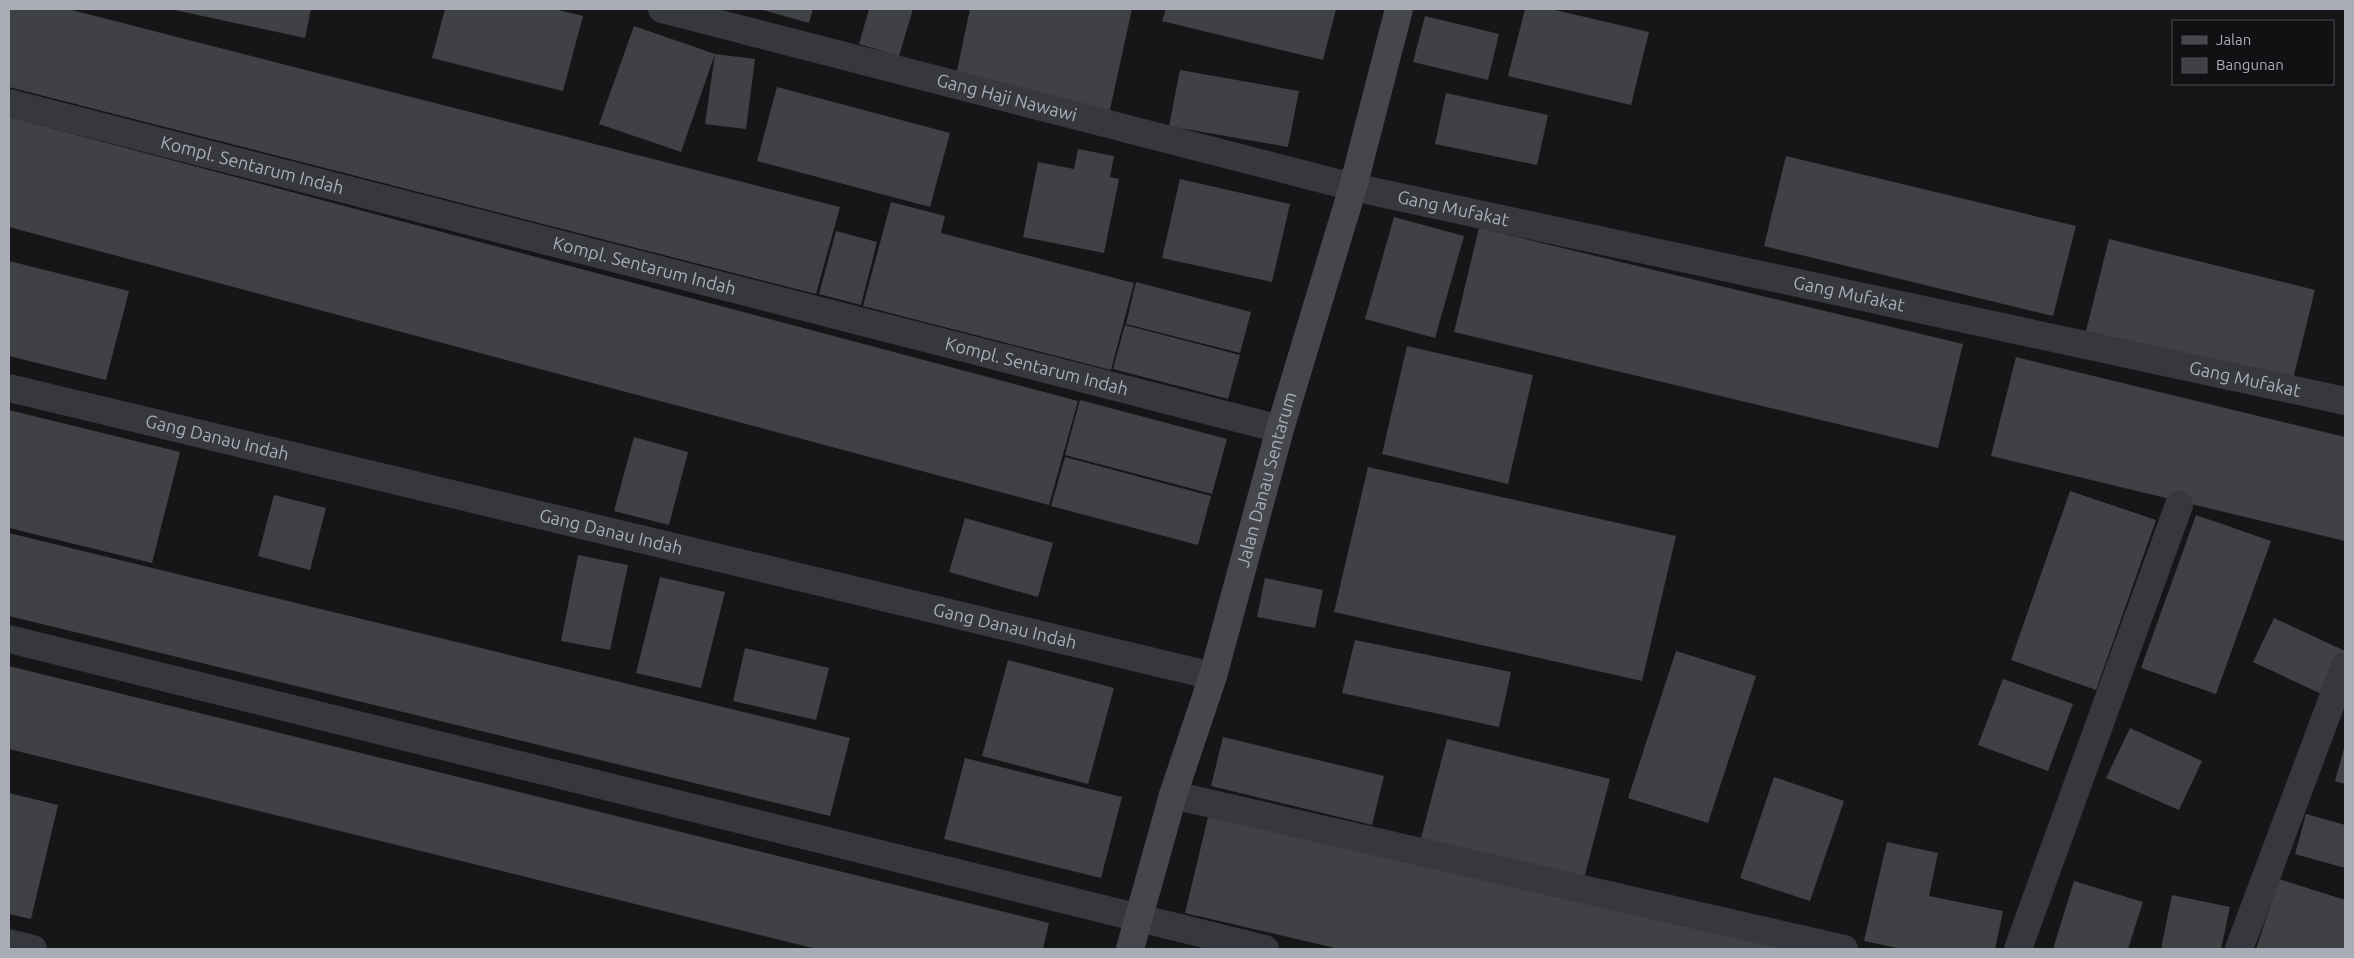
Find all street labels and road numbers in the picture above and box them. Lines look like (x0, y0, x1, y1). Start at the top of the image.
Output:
street label: Gang Haji Nawawi (935, 69, 1079, 125)
street label: Kompl. Sentarum Indah (159, 131, 346, 197)
street label: Gang Mufakat (1396, 186, 1511, 229)
street label: Kompl. Sentarum Indah (551, 232, 738, 298)
street label: Gang Mufakat (1792, 271, 1907, 315)
street label: Kompl. Sentarum Indah (943, 333, 1131, 399)
street label: Gang Mufakat (2188, 357, 2303, 400)
street label: Jalan Danau Sentarum (1232, 389, 1300, 569)
street label: Gang Danau Indah (144, 410, 291, 464)
street label: Gang Danau Indah (538, 504, 685, 558)
street label: Gang Danau Indah (931, 598, 1079, 652)

